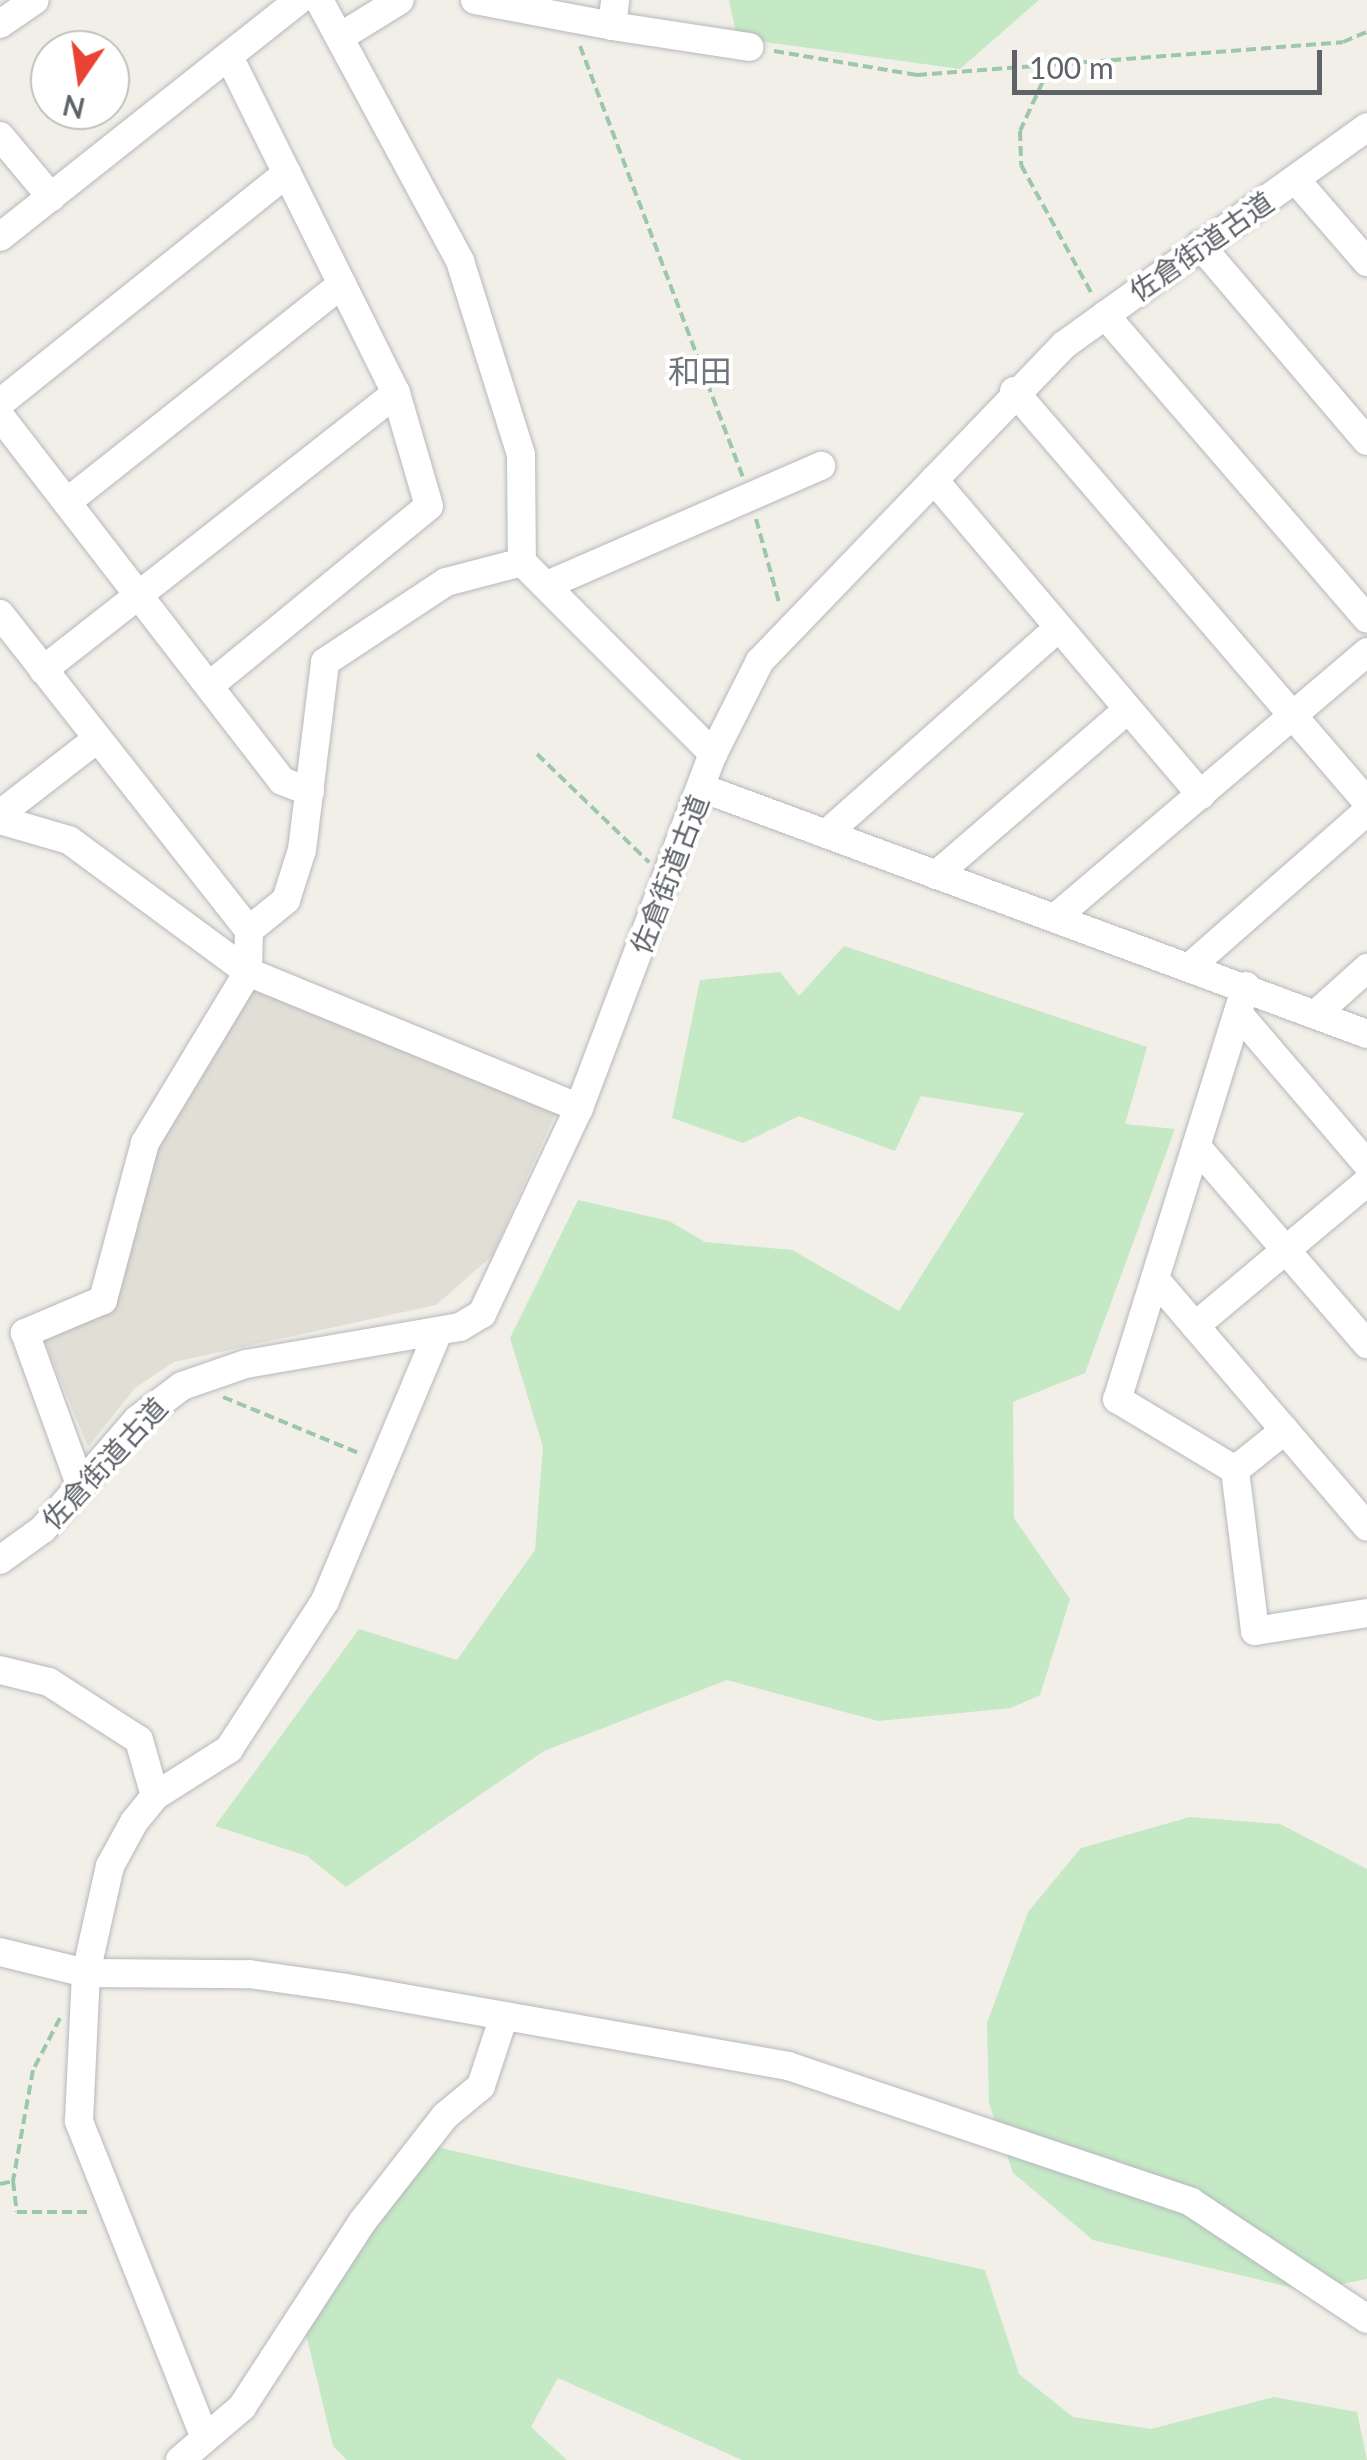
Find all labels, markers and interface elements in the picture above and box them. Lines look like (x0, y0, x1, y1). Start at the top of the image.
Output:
north arrow (30, 30, 130, 130)
scale bar (1017, 30, 1327, 92)
text: 100 m (1029, 49, 1114, 85)
text: N (59, 88, 88, 126)
street label: 佐倉街道古道 (1123, 184, 1279, 308)
district label: 和田 (668, 352, 732, 390)
street label: 佐倉街道古道 (623, 790, 715, 958)
street label: 佐倉街道古道 (34, 1390, 174, 1536)

